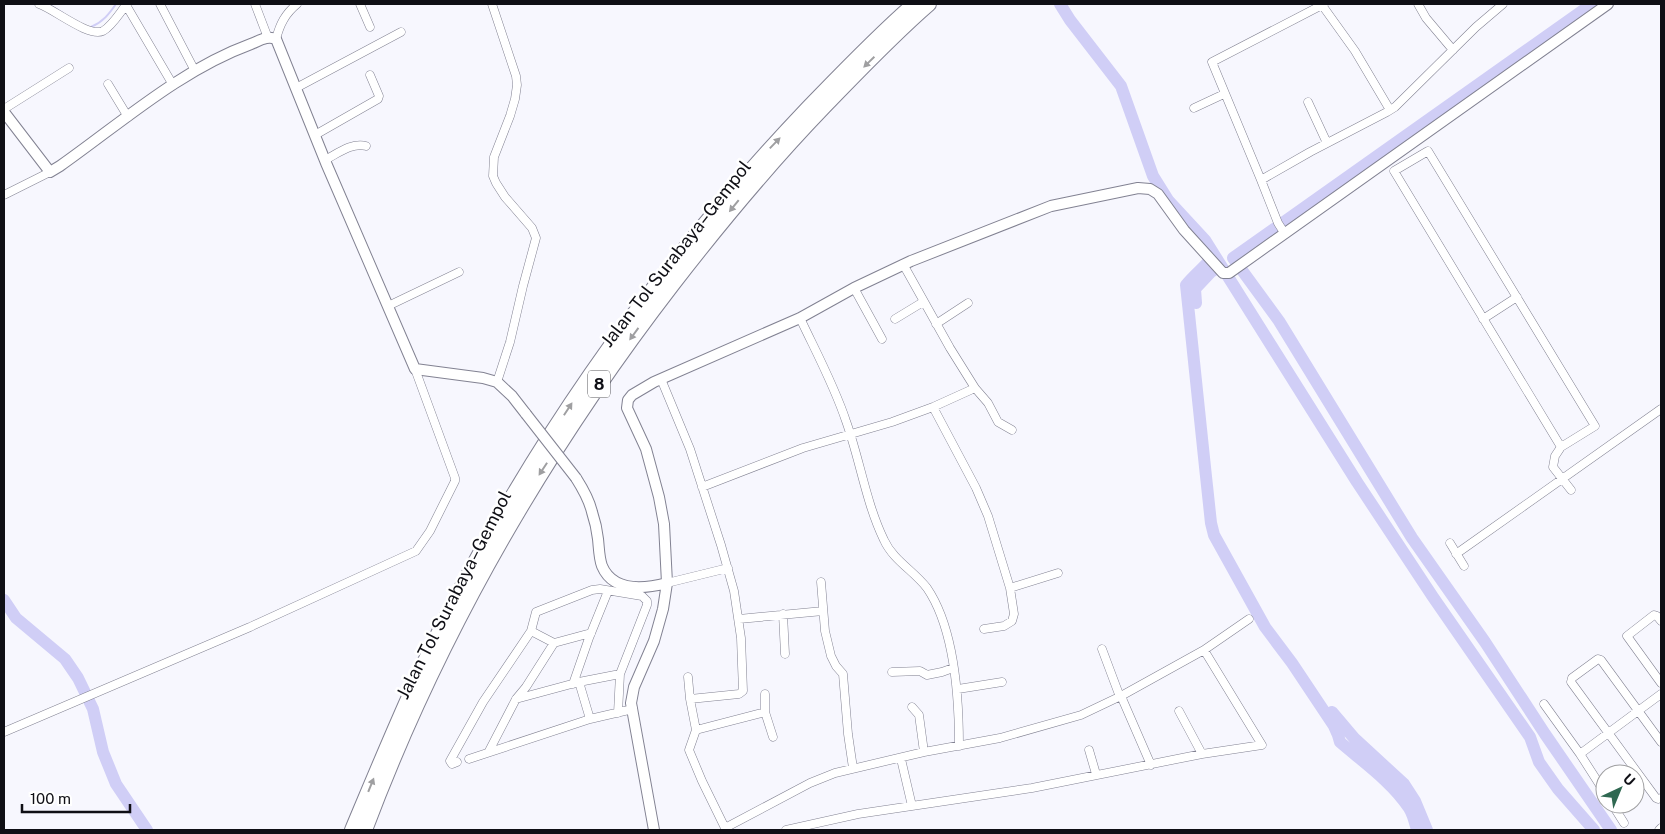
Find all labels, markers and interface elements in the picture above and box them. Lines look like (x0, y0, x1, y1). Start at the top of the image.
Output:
one-way arrow (863, 56, 875, 68)
one-way arrow (768, 137, 780, 149)
street label: Jalan Tol Surabaya–Gempol (596, 156, 755, 351)
one-way arrow (729, 199, 740, 212)
one-way arrow (629, 327, 639, 341)
road number: 8 (588, 370, 610, 398)
one-way arrow (563, 403, 573, 416)
one-way arrow (538, 462, 548, 476)
street label: Jalan Tol Surabaya–Gempol (392, 487, 515, 702)
north arrow (1595, 764, 1645, 814)
text: U (1620, 770, 1638, 789)
one-way arrow (367, 778, 375, 792)
scale bar (22, 782, 130, 814)
text: 100 m (30, 790, 71, 807)

